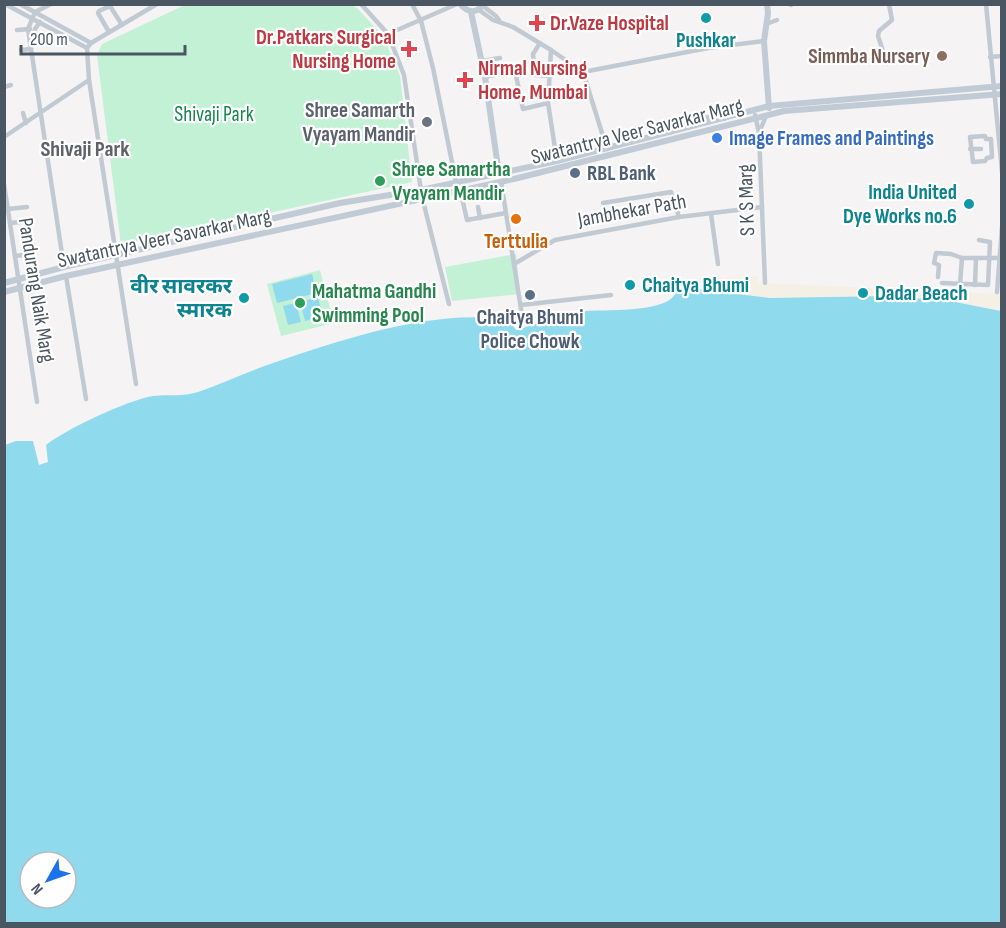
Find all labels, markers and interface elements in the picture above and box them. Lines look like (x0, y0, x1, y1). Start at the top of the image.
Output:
place label: Dr.Vaze Hospital (550, 11, 669, 36)
marker: Pushkar (699, 11, 713, 25)
marker: Dr.Vaze Hospital (528, 14, 546, 32)
scale bar (21, 18, 184, 56)
place label: Dr.Patkars Surgical Nursing Home (256, 25, 396, 74)
place label: Pushkar (676, 28, 736, 53)
text: 200 m (30, 29, 68, 50)
marker: Dr.Patkars Surgical Nursing Home (400, 40, 418, 58)
place label: Simmba Nursery (808, 44, 930, 69)
marker: Simmba Nursery (935, 49, 949, 63)
place label: Nirmal Nursing Home, Mumbai (478, 56, 588, 105)
marker: Nirmal Nursing Home, Mumbai (456, 71, 474, 89)
street label: Swatantrya Veer Savarkar Marg (528, 93, 746, 170)
place label: Shree Samarth Vyayam Mandir (303, 98, 416, 147)
park label: Shivaji Park (174, 102, 254, 127)
marker: Shree Samarth Vyayam Mandir (420, 115, 434, 129)
place label: Image Frames and Paintings (729, 126, 934, 151)
marker: Image Frames and Paintings (710, 131, 724, 145)
district label: Shivaji Park (40, 136, 130, 163)
place label: Shree Samartha Vyayam Mandir (392, 157, 511, 206)
place label: RBL Bank (587, 161, 656, 186)
street label: S K S Marg (733, 164, 760, 236)
marker: RBL Bank (568, 166, 582, 180)
marker: Shree Samartha Vyayam Mandir (373, 174, 387, 188)
place label: India United Dye Works no.6 (843, 180, 957, 229)
street label: Jambhekar Path (575, 189, 688, 232)
marker: India United Dye Works no.6 (962, 197, 976, 211)
street label: Swatantrya Veer Savarkar Marg (55, 204, 273, 273)
marker: Terttulia (509, 212, 523, 226)
street label: Pandurang Naik Marg (13, 216, 60, 364)
place label: Terttulia (484, 229, 548, 254)
place label: Chaitya Bhumi (642, 273, 749, 298)
place label: वीर सावरकर स्मारक (130, 274, 233, 323)
marker: Chaitya Bhumi (623, 278, 637, 292)
place label: Mahatma Gandhi Swimming Pool (312, 279, 436, 328)
place label: Dadar Beach (875, 281, 968, 306)
marker: Dadar Beach (856, 286, 870, 300)
marker: Chaitya Bhumi Police Chowk (523, 288, 537, 302)
marker: वीर सावरकर स्मारक (237, 291, 251, 305)
marker: Mahatma Gandhi Swimming Pool (293, 296, 307, 310)
place label: Chaitya Bhumi Police Chowk (476, 305, 584, 354)
north arrow (18, 850, 78, 910)
text: N (28, 879, 48, 898)

